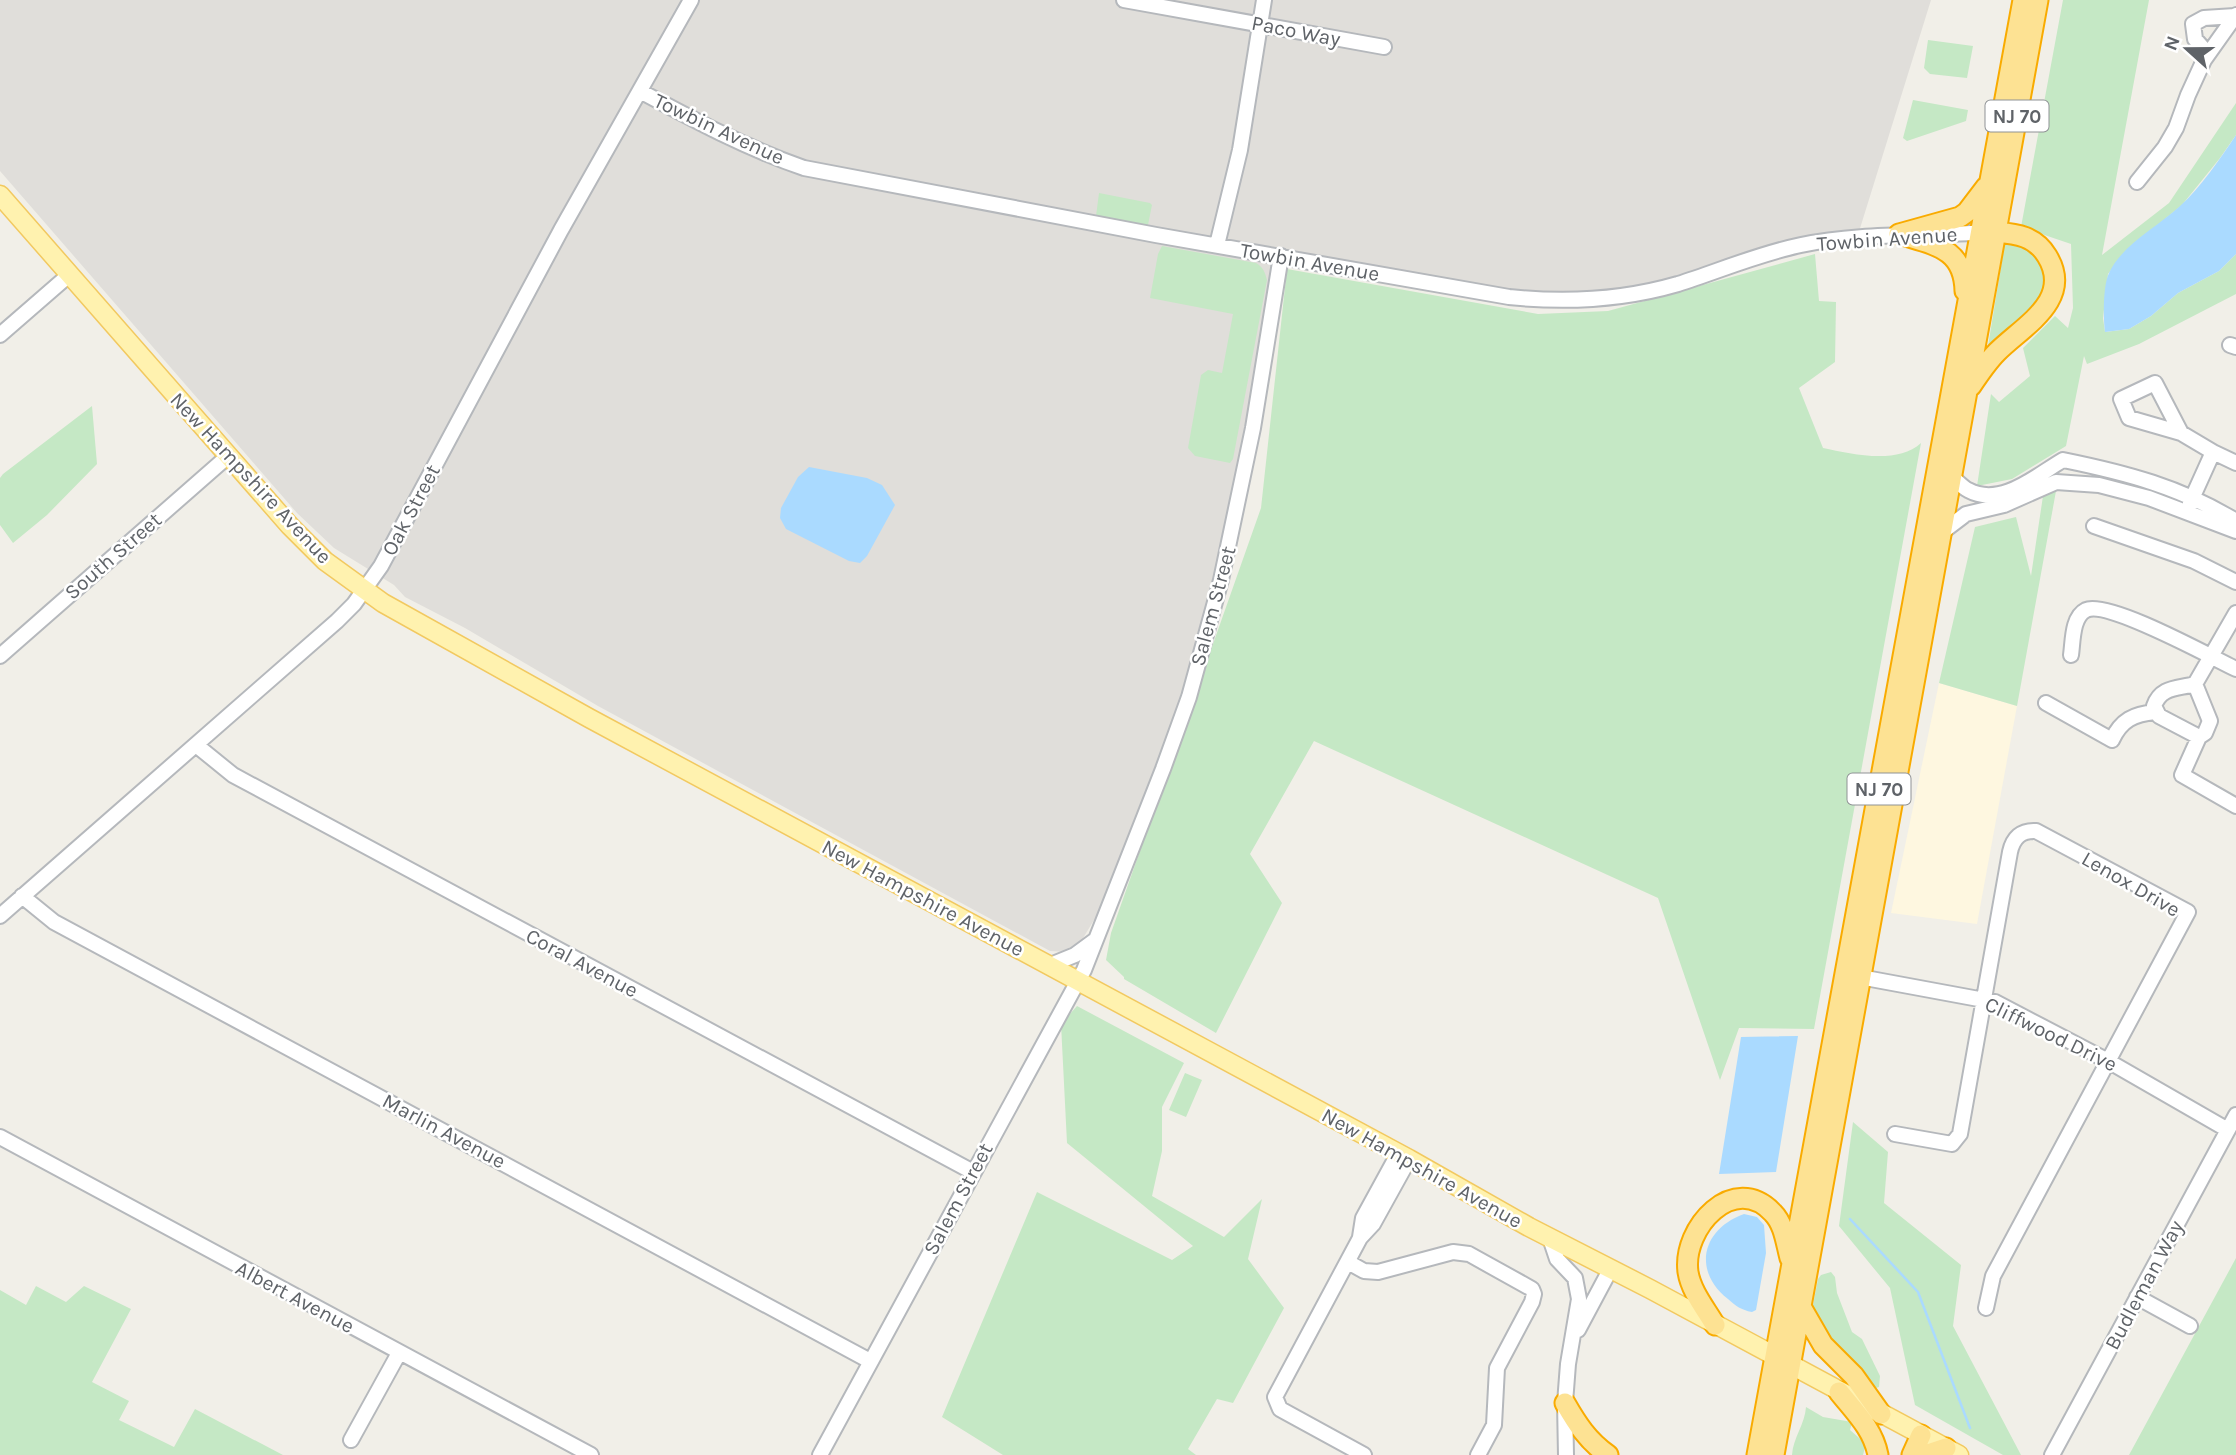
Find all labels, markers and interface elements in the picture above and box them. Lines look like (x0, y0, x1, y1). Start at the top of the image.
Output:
street label: Paco Way (1250, 11, 1343, 51)
north arrow (2152, 14, 2222, 84)
text: N (2159, 33, 2185, 54)
street label: Towbin Avenue (650, 88, 788, 170)
road number: NJ 70 (1986, 100, 2048, 132)
street label: Towbin Avenue (1816, 222, 1958, 256)
street label: Towbin Avenue (1238, 238, 1382, 286)
street label: New Hampshire Avenue (165, 387, 337, 569)
street label: Oak Street (377, 460, 445, 560)
street label: South Street (60, 507, 166, 604)
street label: Salem Street (1185, 543, 1241, 669)
road number: NJ 70 (1848, 774, 1910, 804)
street label: New Hampshire Avenue (818, 835, 1028, 961)
street label: Lenox Drive (2078, 846, 2184, 922)
street label: Coral Avenue (522, 923, 642, 1003)
street label: Cliffwood Drive (1981, 992, 2121, 1076)
street label: Marlin Avenue (378, 1089, 510, 1173)
street label: New Hampshire Avenue (1318, 1103, 1526, 1233)
street label: Salem Street (918, 1139, 998, 1259)
street label: Budleman Way (2100, 1216, 2188, 1354)
street label: Albert Avenue (232, 1256, 358, 1338)

